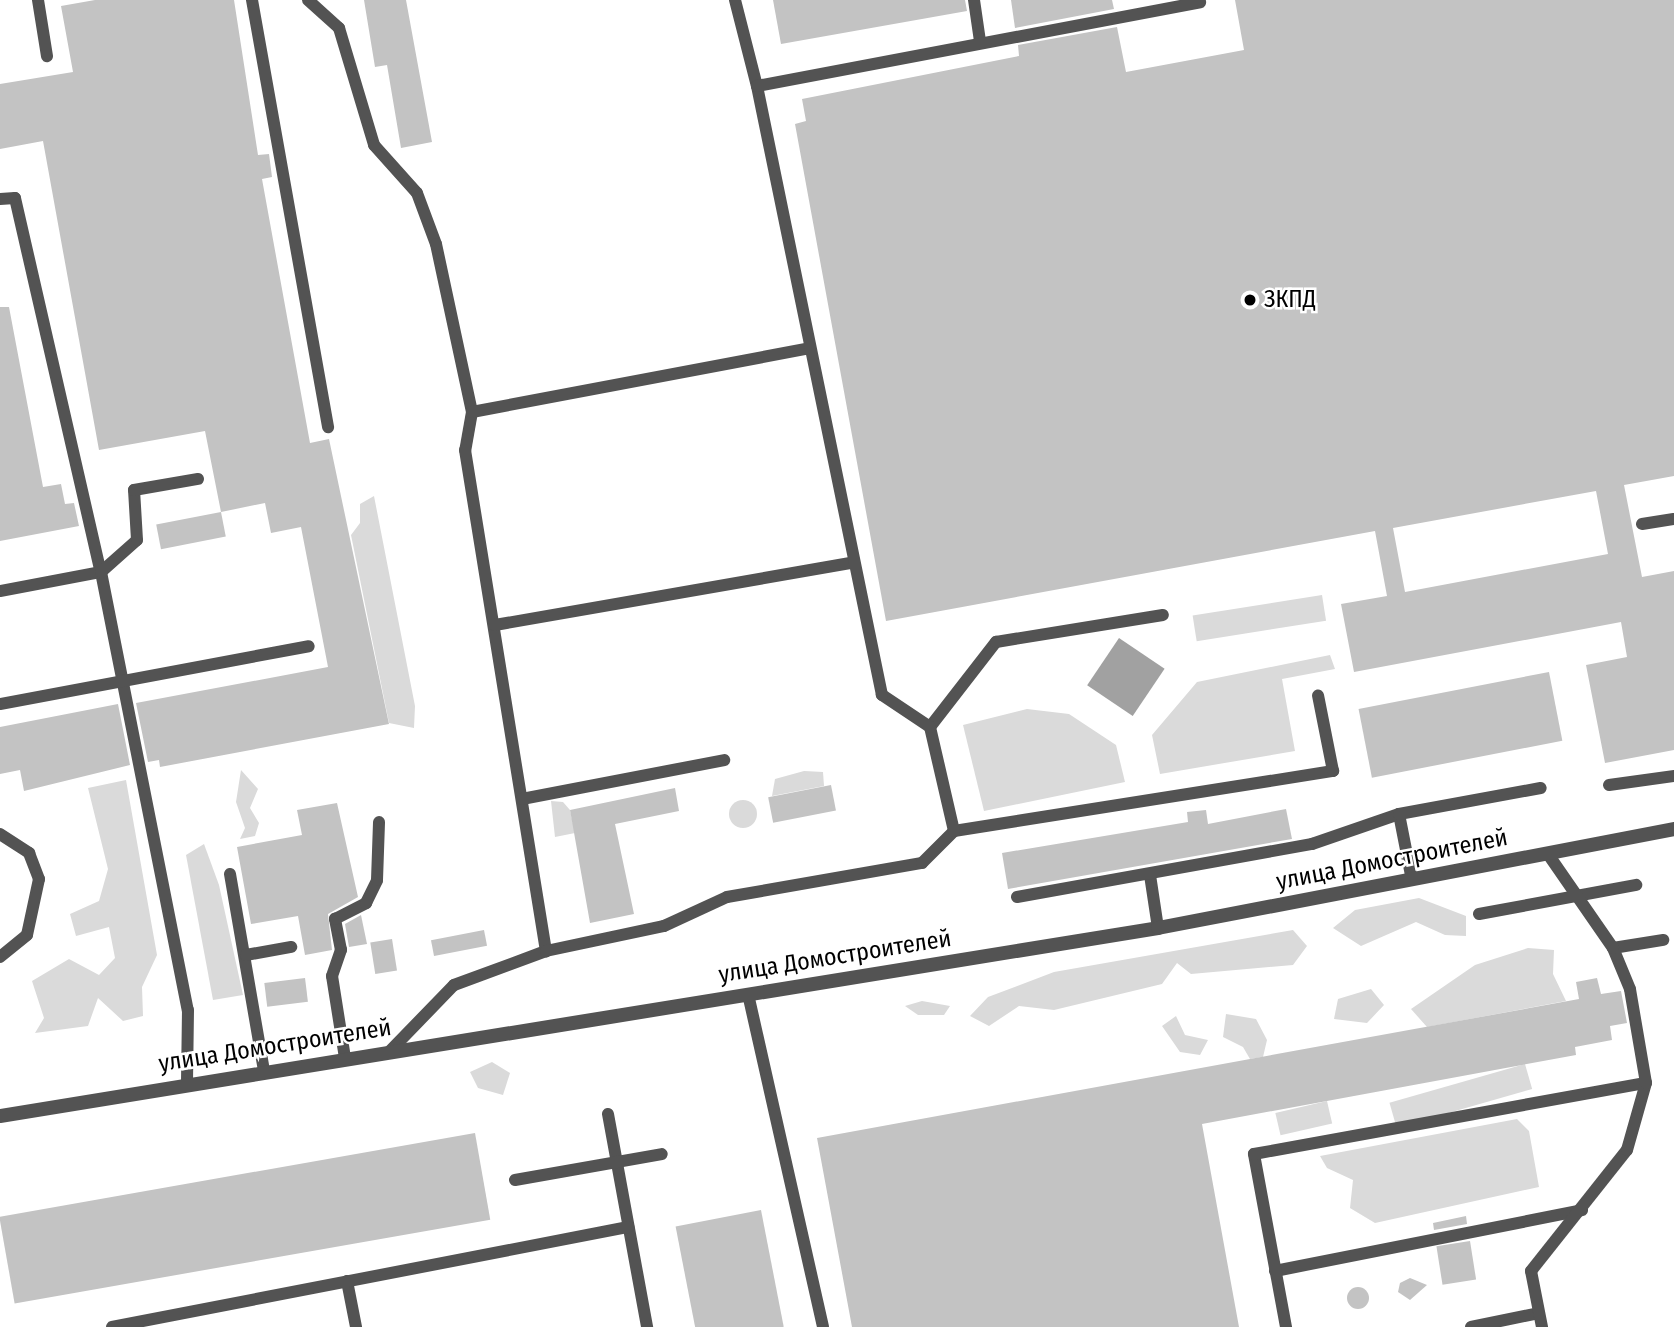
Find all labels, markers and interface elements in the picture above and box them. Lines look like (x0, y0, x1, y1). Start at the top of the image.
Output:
place label: ЗКПД (1264, 286, 1316, 314)
marker: ЗКПД (1242, 292, 1258, 308)
street label: улица Домостроителей (1274, 823, 1510, 897)
street label: улица Домостроителей (717, 924, 953, 990)
street label: улица Домостроителей (157, 1013, 393, 1079)

